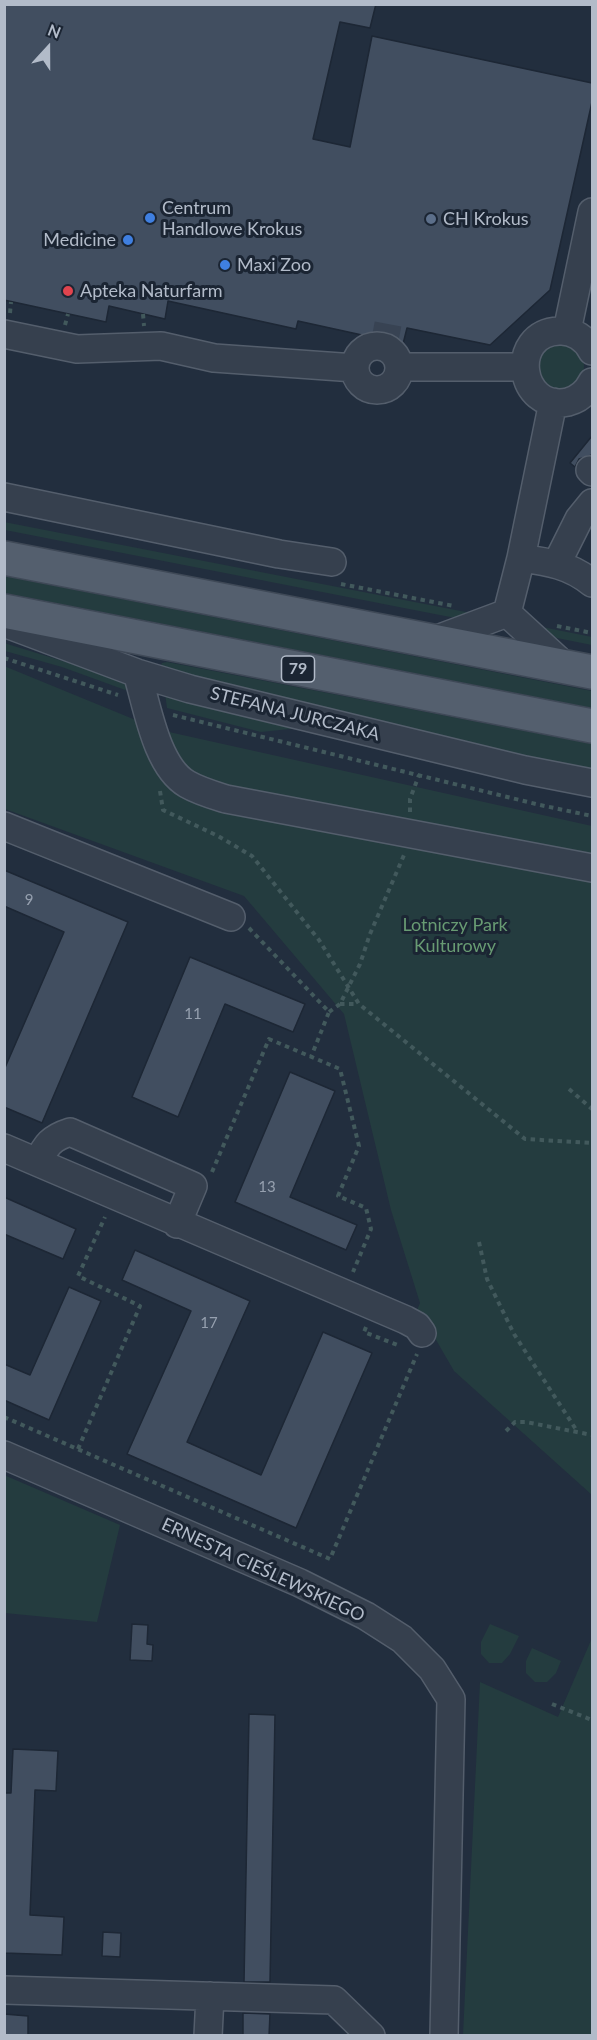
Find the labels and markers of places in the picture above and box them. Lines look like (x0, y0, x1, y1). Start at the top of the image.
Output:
place label: Centrum Handlowe Krokus (162, 197, 302, 240)
place label: CH Krokus (443, 208, 529, 230)
marker: Centrum Handlowe Krokus (143, 211, 157, 225)
marker: CH Krokus (424, 212, 438, 226)
place label: Medicine (43, 229, 116, 251)
marker: Medicine (121, 233, 135, 247)
place label: Maxi Zoo (237, 254, 311, 276)
marker: Maxi Zoo (218, 258, 232, 272)
place label: Apteka Naturfarm (80, 280, 223, 302)
marker: Apteka Naturfarm (61, 284, 75, 298)

